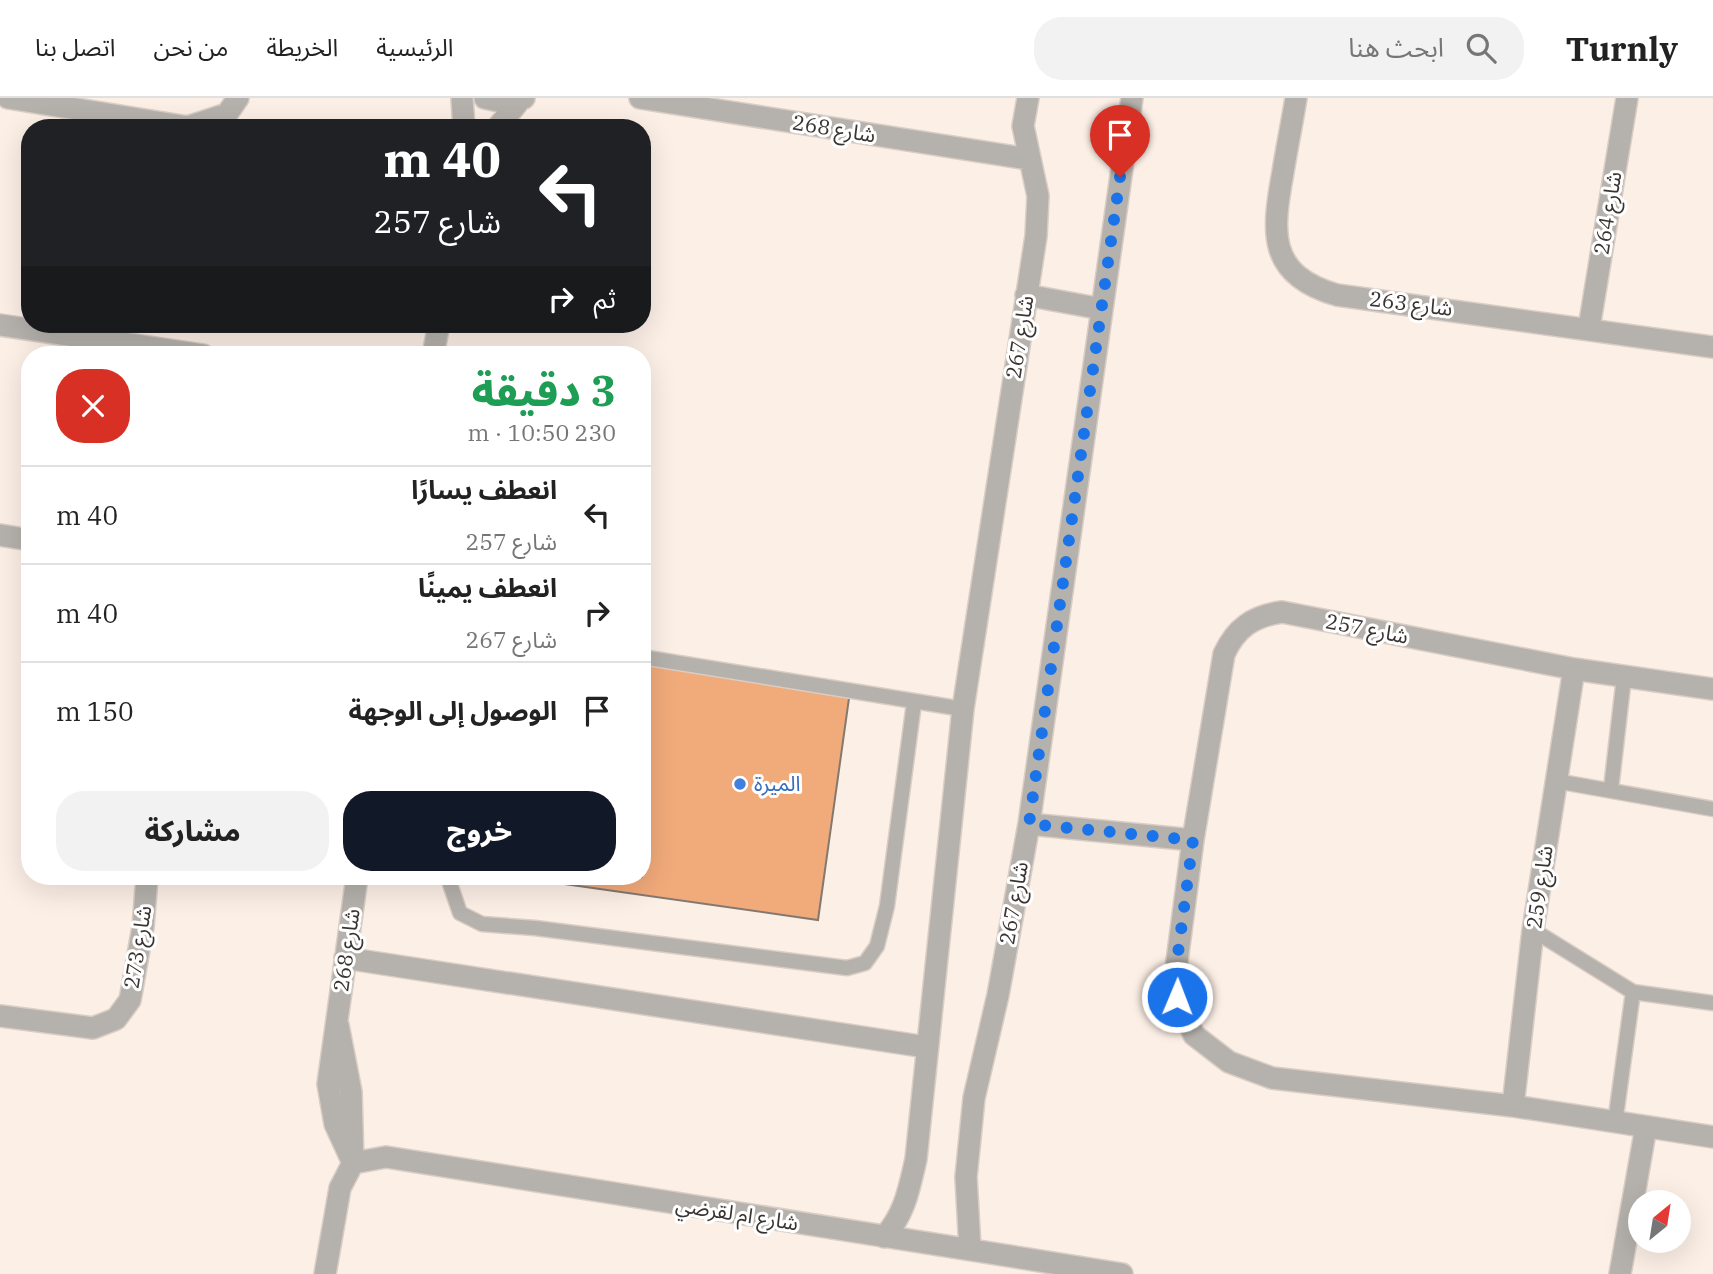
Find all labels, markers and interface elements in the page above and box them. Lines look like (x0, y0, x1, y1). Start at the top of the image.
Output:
search box (1034, 17, 1524, 80)
text: Turnly (1566, 27, 1678, 70)
icon: search (1462, 29, 1500, 67)
text: ابحث هنا (1348, 30, 1444, 64)
text: اتصل بنا (35, 31, 115, 63)
text: من نحن (153, 31, 228, 63)
text: الخريطة (266, 31, 338, 63)
text: الرئيسية (376, 31, 453, 63)
pin (1090, 105, 1150, 177)
street label: شارع 268 (790, 108, 878, 150)
icon: arrive (1101, 116, 1139, 154)
text: 40 m (383, 127, 501, 190)
icon: left (525, 147, 616, 238)
street label: شارع 264 (1587, 169, 1629, 257)
text: شارع 257 (374, 200, 501, 242)
icon: right (542, 280, 580, 318)
text: ثم (594, 281, 616, 315)
street label: شارع 263 (1368, 284, 1454, 324)
street label: شارع 267 (999, 293, 1041, 381)
text: 3 دقيقة (471, 363, 616, 418)
button: close (56, 369, 130, 443)
text: 230 m · 10:50 (467, 417, 616, 447)
text: انعطف يسارًا (411, 472, 557, 506)
icon: left (578, 496, 616, 534)
text: 40 m (56, 498, 118, 532)
text: شارع 257 (465, 526, 557, 556)
text: انعطف يمينًا (418, 570, 557, 604)
icon: right (578, 594, 616, 632)
text: 40 m (56, 596, 118, 630)
street label: شارع 257 (1323, 606, 1411, 652)
text: شارع 267 (465, 624, 557, 654)
icon: arrive (578, 692, 616, 730)
text: الوصول إلى الوجهة (349, 693, 557, 727)
text: 150 m (56, 694, 134, 728)
place label: الميرة (754, 769, 800, 797)
marker: الميرة (732, 776, 748, 792)
button: مشاركة (56, 791, 329, 871)
button: خروج (343, 791, 616, 871)
street label: شارع 259 (1519, 844, 1561, 930)
street label: شارع 267 (992, 859, 1036, 947)
street label: شارع 273 (117, 903, 159, 991)
street label: شارع 268 (326, 907, 368, 993)
position arrow (1140, 960, 1214, 1034)
street label: شارع ام لقرضي (673, 1190, 800, 1239)
north arrow (1628, 1190, 1690, 1253)
map controls (1628, 1190, 1691, 1253)

